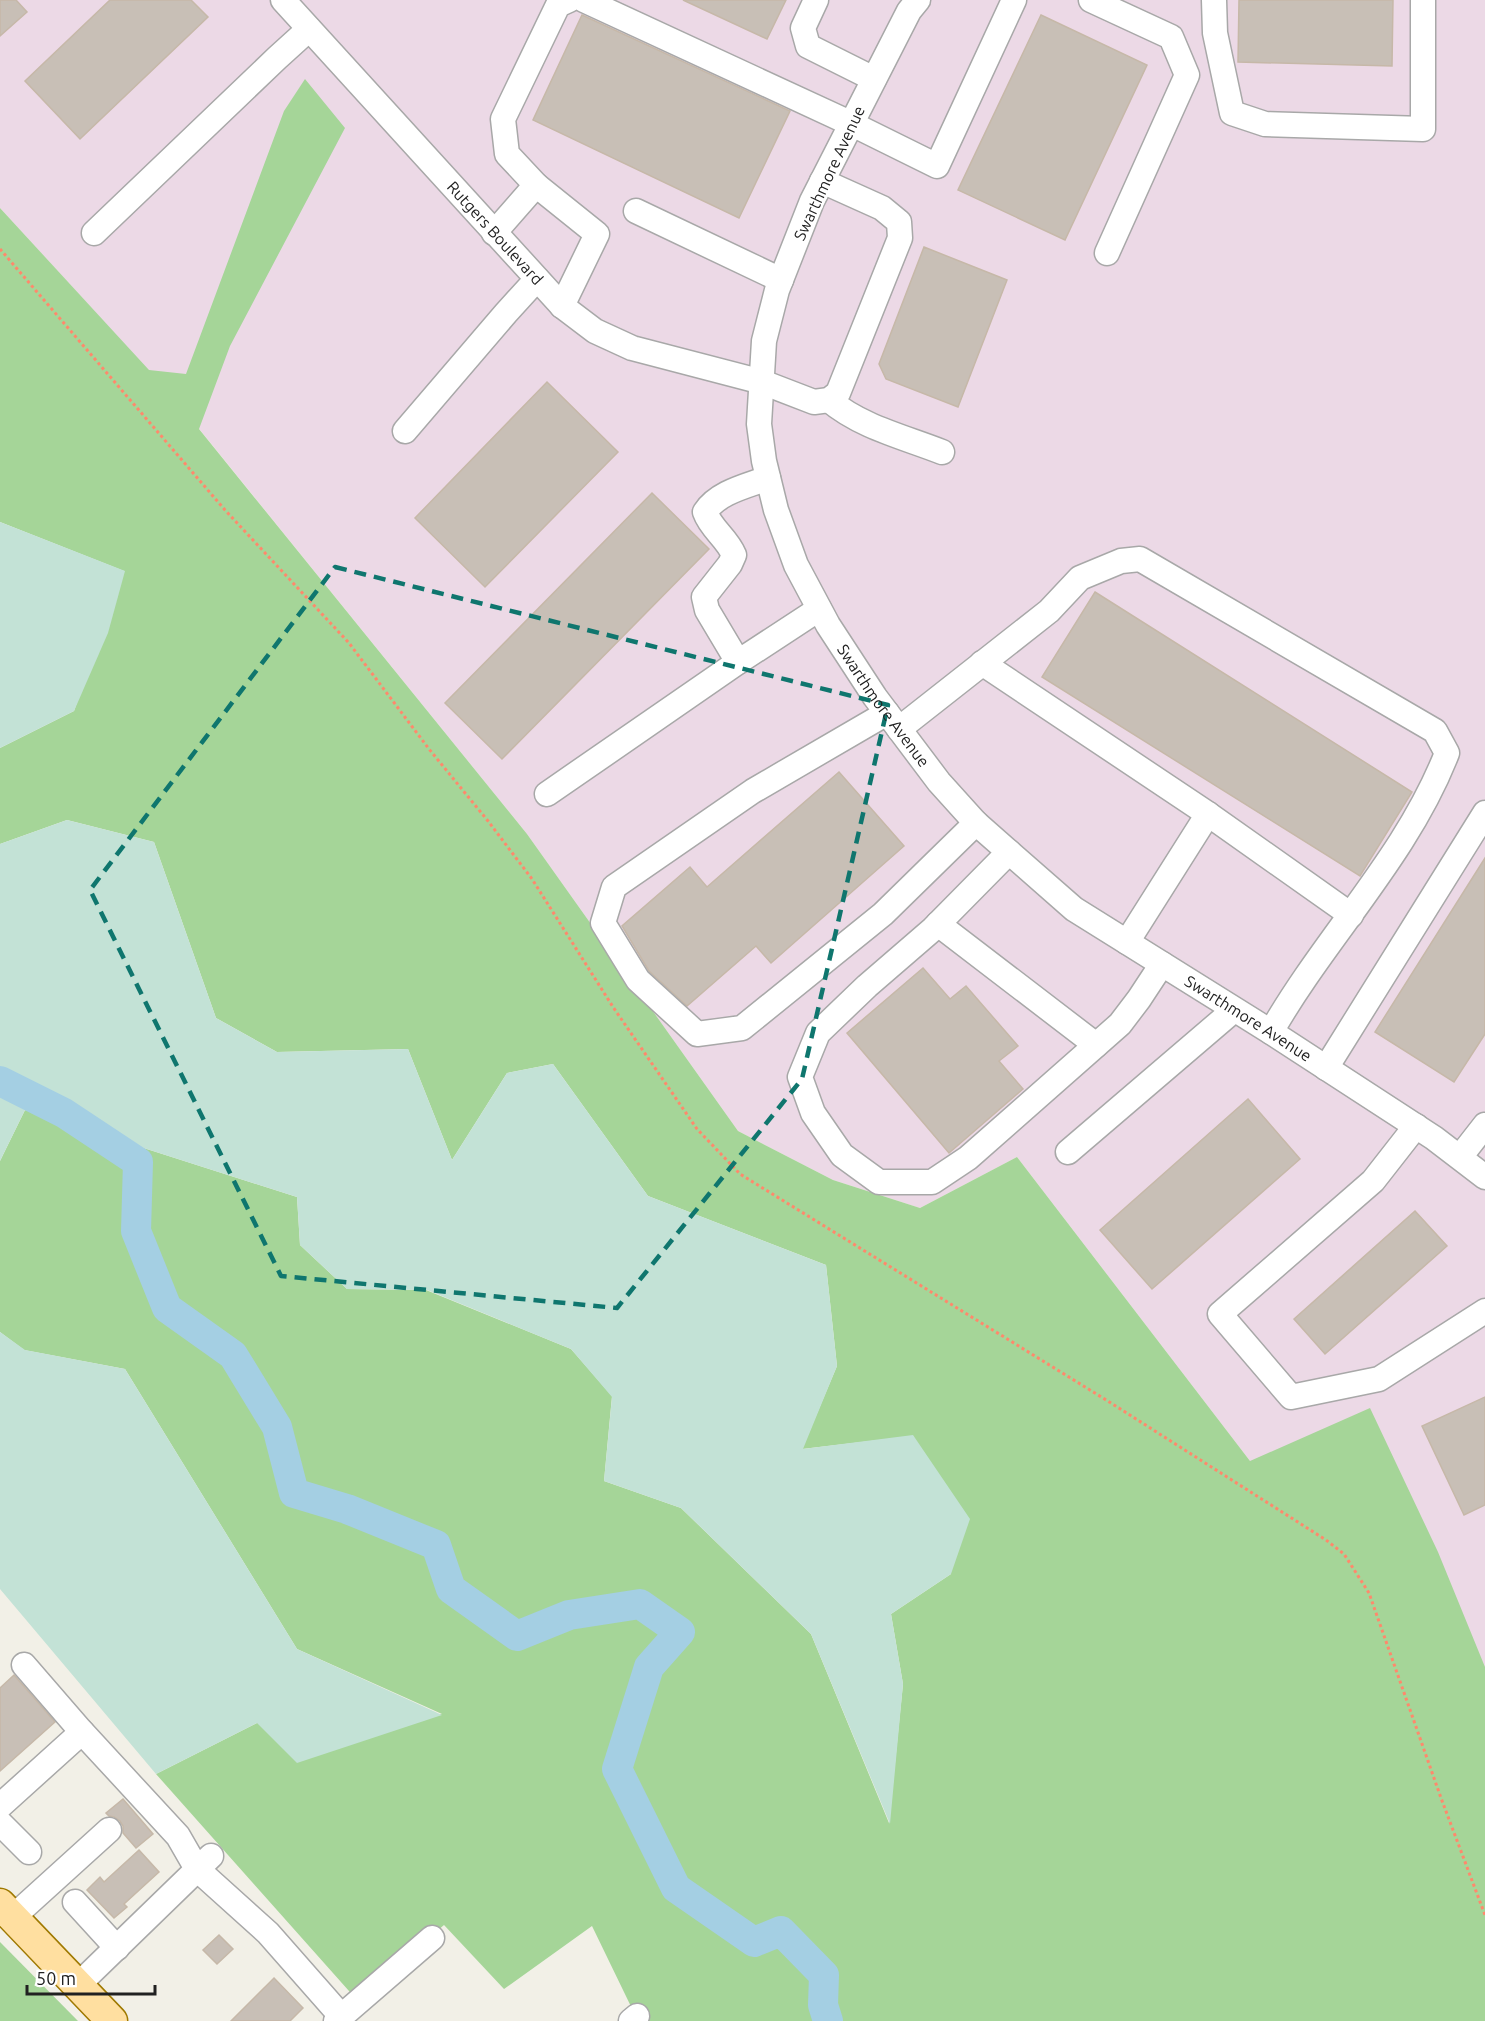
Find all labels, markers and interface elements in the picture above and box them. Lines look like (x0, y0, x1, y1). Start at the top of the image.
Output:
street label: Swarthmore Avenue (790, 103, 868, 243)
street label: Rutgers Boulevard (444, 177, 547, 288)
street label: Swarthmore Avenue (834, 641, 933, 770)
street label: Swarthmore Avenue (1182, 972, 1315, 1065)
scale bar (27, 1958, 154, 1996)
text: 50 m (36, 1968, 76, 1988)

